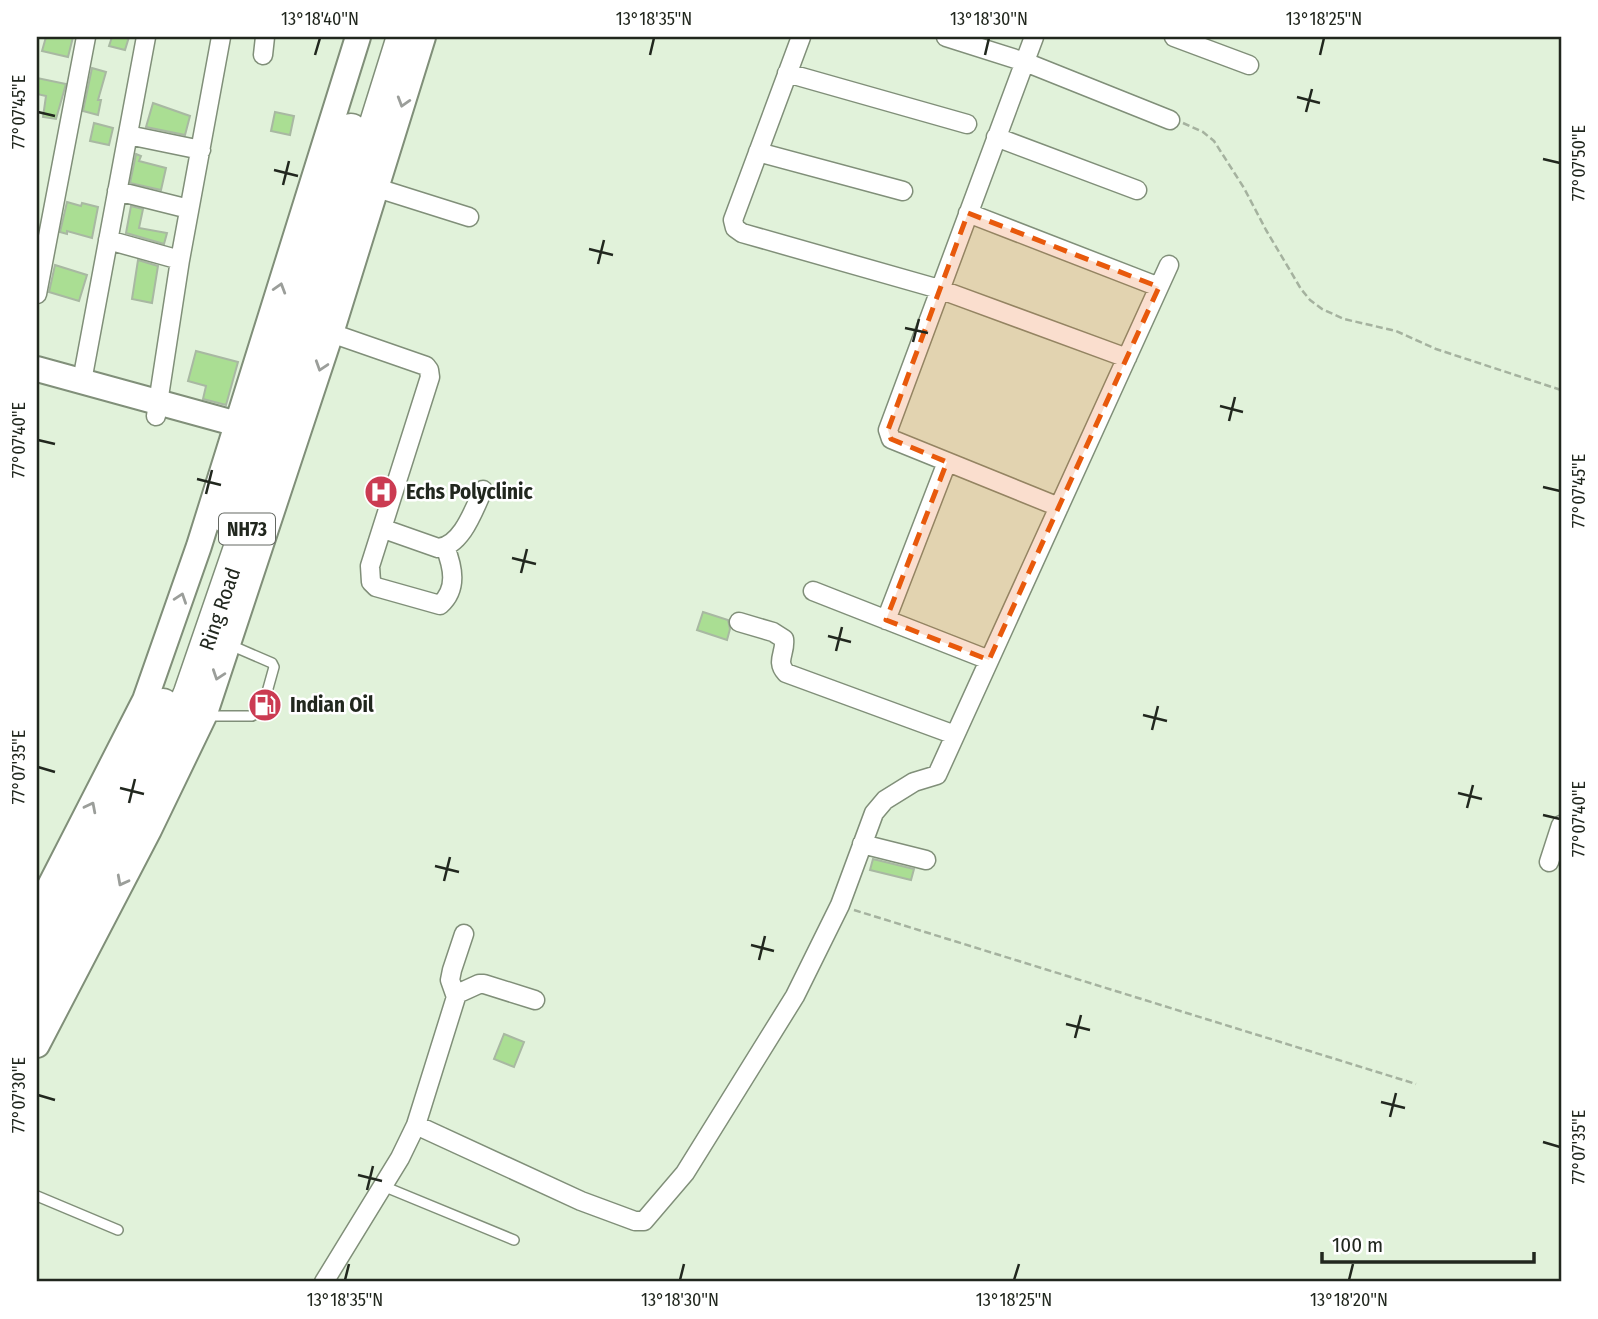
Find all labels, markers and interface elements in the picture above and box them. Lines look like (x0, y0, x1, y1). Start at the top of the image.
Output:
text: 13°18'40"N (281, 8, 359, 30)
text: 13°18'35"N (616, 8, 692, 30)
text: 13°18'30"N (950, 8, 1028, 30)
text: 13°18'25"N (1286, 8, 1362, 30)
text: 77°07'45"E (8, 75, 30, 149)
one-way arrow (397, 96, 412, 108)
text: 77°07'50"E (1568, 125, 1590, 201)
one-way arrow (272, 283, 286, 295)
one-way arrow (315, 359, 329, 371)
text: 77°07'40"E (8, 402, 30, 478)
text: 77°07'45"E (1568, 454, 1590, 528)
hospital icon: Echs Polyclinic (362, 473, 400, 511)
place label: Echs Polyclinic (406, 479, 533, 505)
road number: NH73 (219, 514, 275, 544)
street label: Ring Road (194, 564, 246, 654)
one-way arrow (173, 593, 187, 605)
one-way arrow (212, 668, 226, 680)
fuel station icon: Indian Oil (246, 686, 284, 724)
place label: Indian Oil (290, 692, 374, 718)
text: 77°07'35"E (8, 730, 30, 804)
text: 77°07'40"E (1568, 781, 1590, 857)
one-way arrow (83, 802, 97, 814)
one-way arrow (117, 874, 131, 886)
text: 77°07'30"E (8, 1057, 30, 1133)
text: 77°07'35"E (1568, 1110, 1590, 1184)
scale bar (1322, 1221, 1533, 1265)
text: 100 m (1332, 1232, 1383, 1258)
text: 13°18'35"N (307, 1289, 383, 1311)
text: 13°18'30"N (641, 1289, 719, 1311)
text: 13°18'25"N (976, 1289, 1052, 1311)
text: 13°18'20"N (1310, 1289, 1388, 1311)

